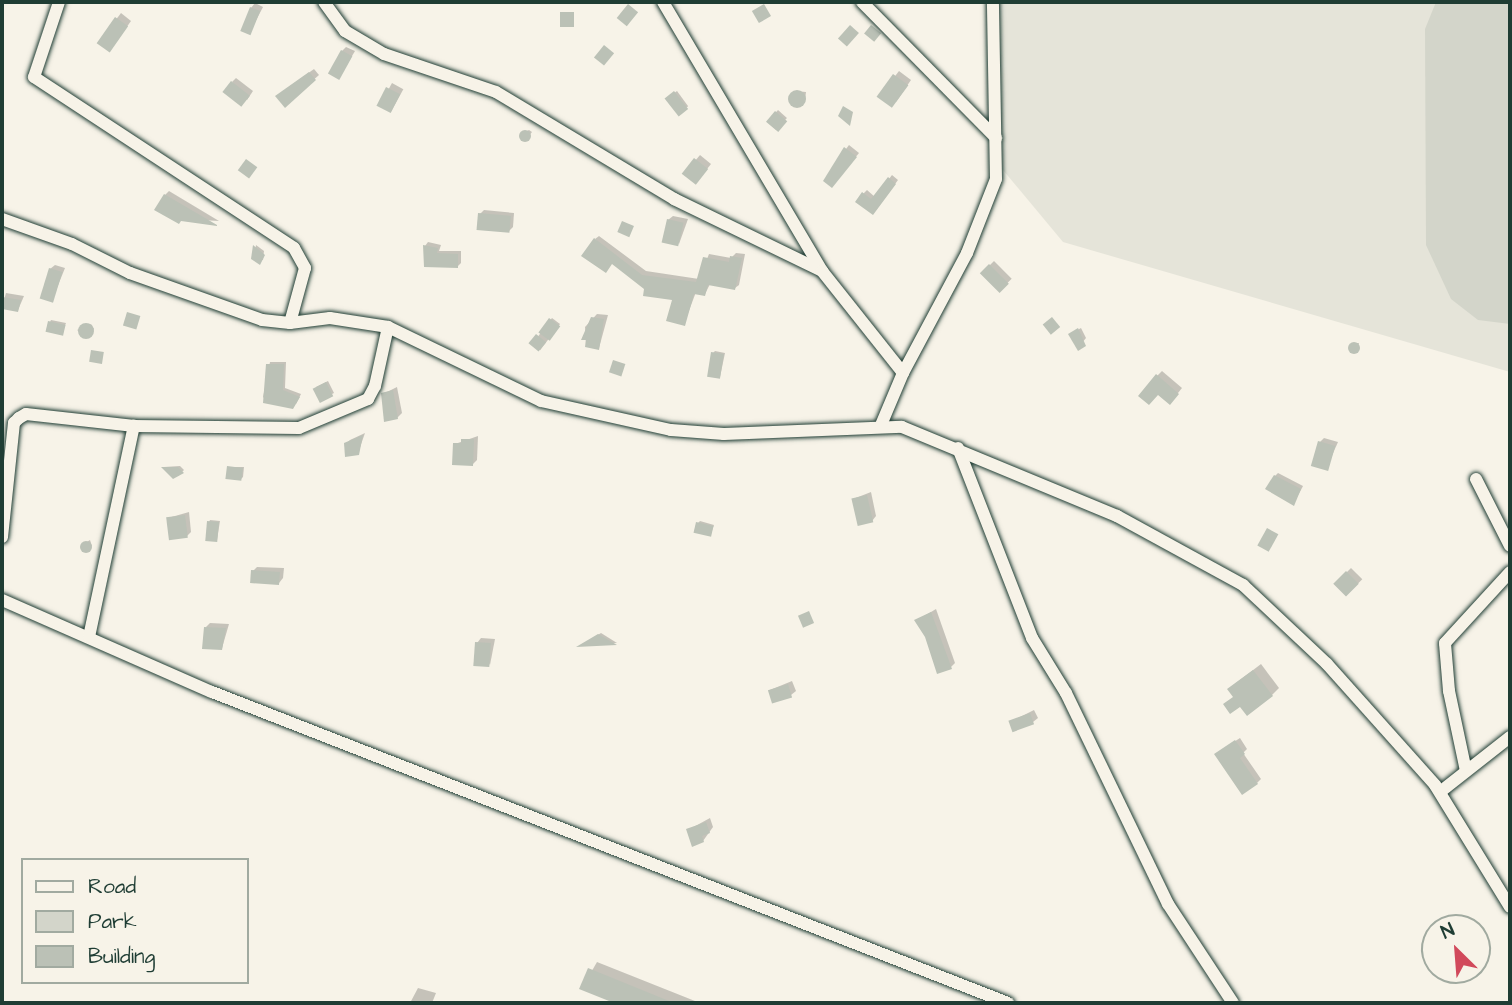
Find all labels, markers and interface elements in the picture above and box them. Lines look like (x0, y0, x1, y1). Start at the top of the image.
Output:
legend (21, 858, 248, 984)
text: Road (88, 872, 136, 901)
text: Park (88, 907, 137, 936)
north arrow (1421, 914, 1491, 984)
text: N (1437, 917, 1459, 946)
text: Building (88, 942, 155, 971)

